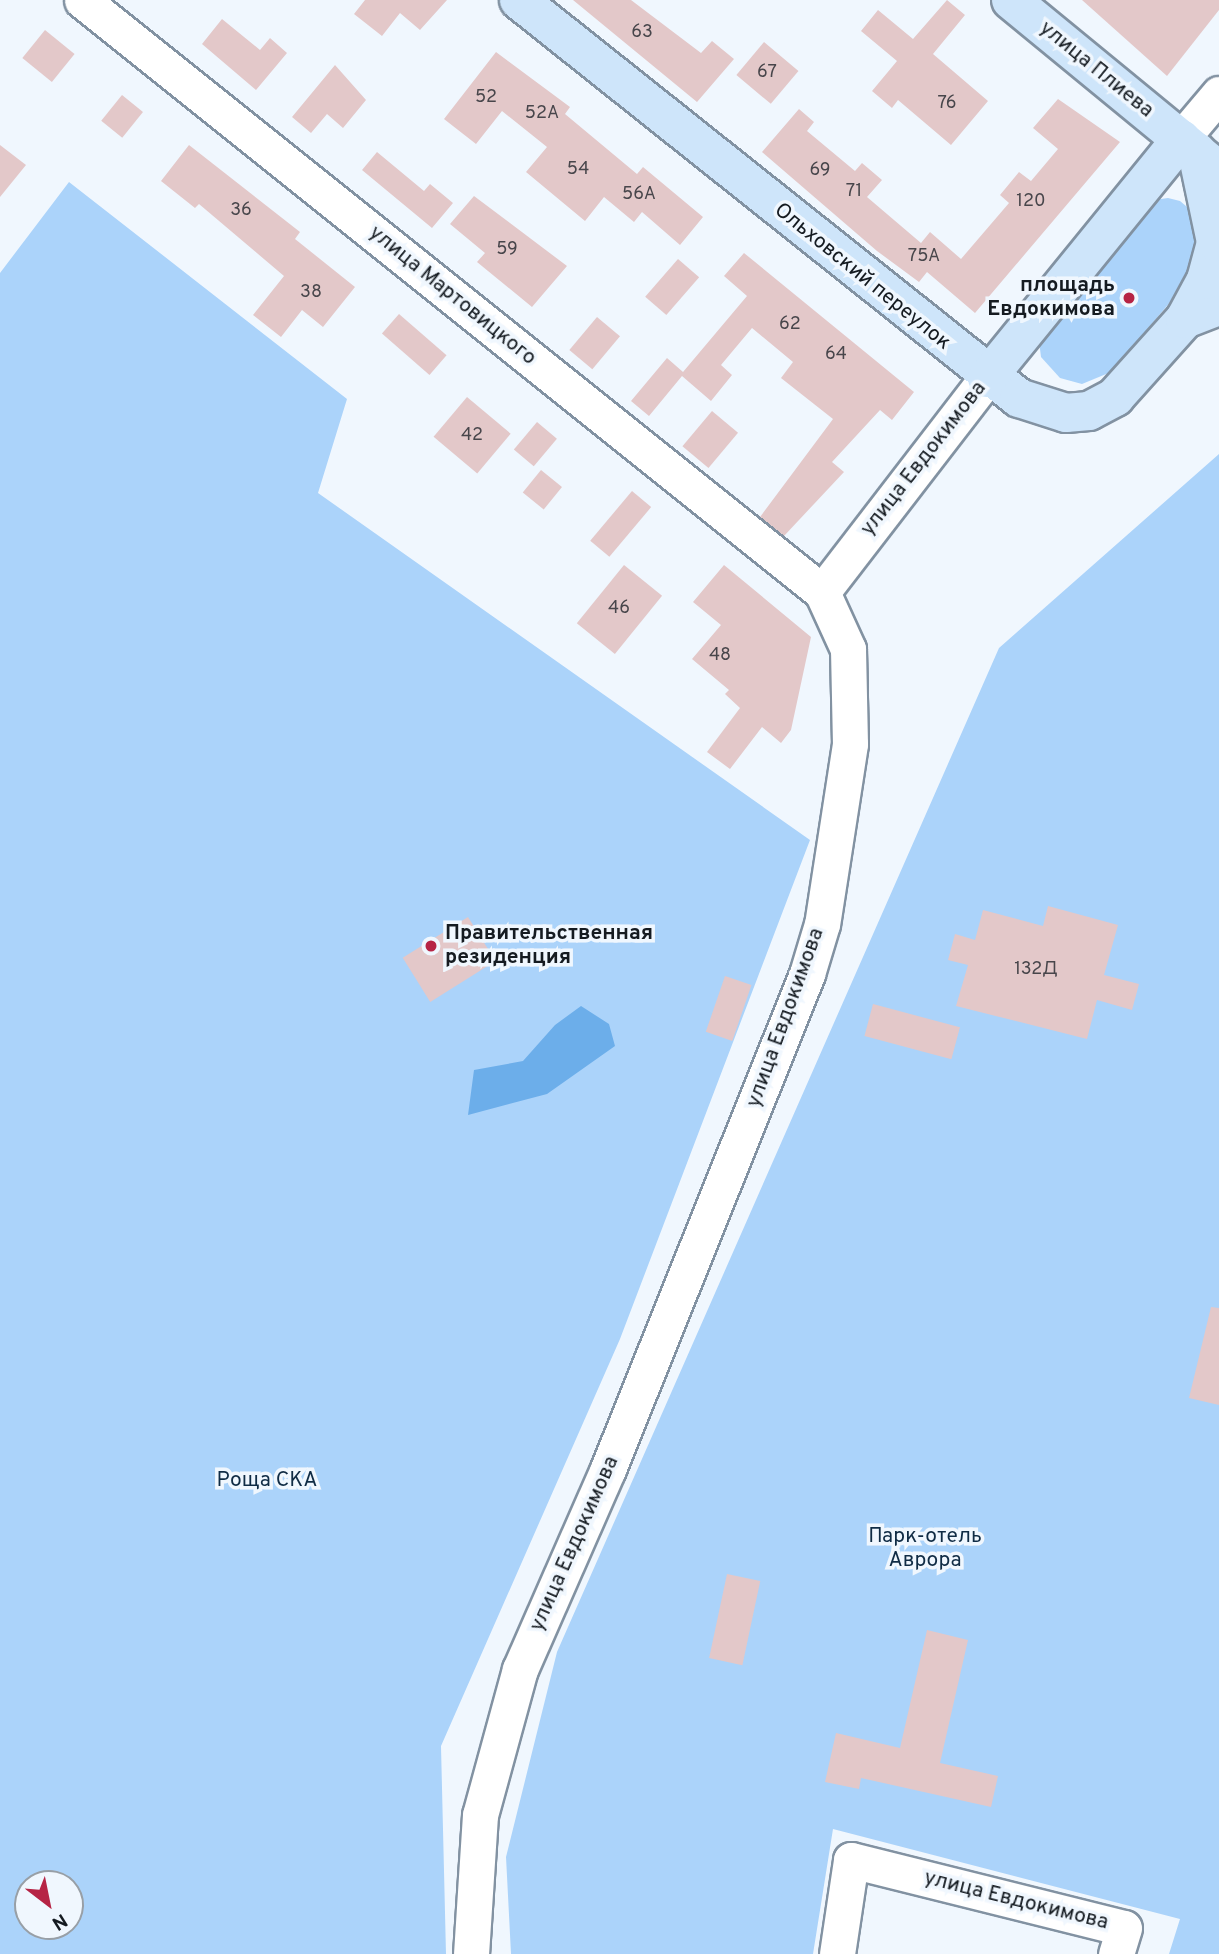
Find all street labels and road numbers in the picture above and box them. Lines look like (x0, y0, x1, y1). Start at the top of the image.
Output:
street label: улица Плиева (1034, 16, 1158, 124)
street label: Ольховский переулок (769, 198, 955, 356)
street label: улица Мартовицкого (363, 221, 541, 371)
street label: улица Евдокимова (856, 377, 992, 541)
street label: улица Евдокимова (742, 925, 830, 1111)
street label: улица Евдокимова (525, 1453, 625, 1635)
street label: улица Евдокимова (921, 1866, 1111, 1936)

